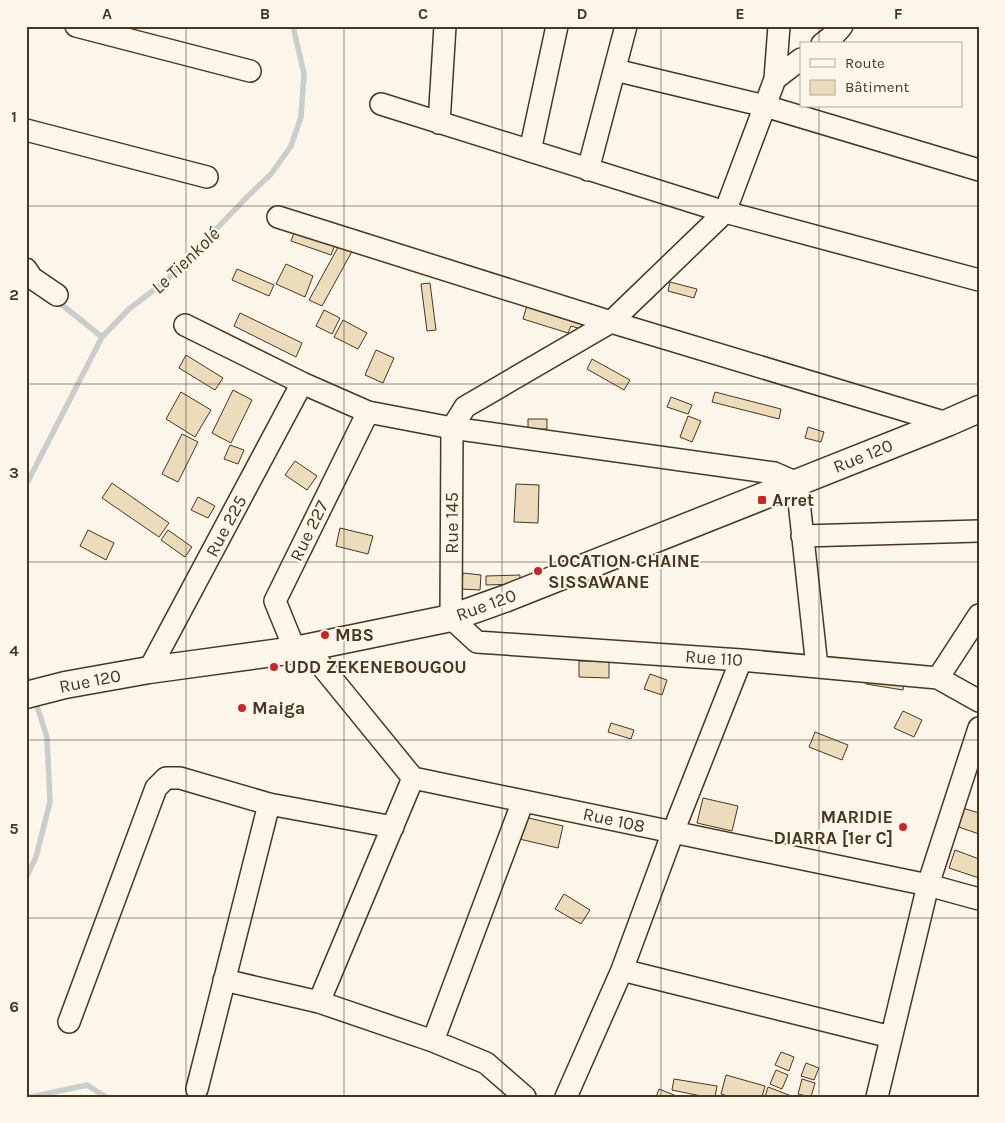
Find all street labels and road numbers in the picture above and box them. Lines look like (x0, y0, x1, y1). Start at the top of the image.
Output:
street label: Rue 120 (830, 434, 896, 478)
street label: Rue 225 (201, 491, 251, 561)
street label: Rue 145 (441, 492, 463, 554)
street label: Rue 227 (285, 497, 333, 565)
street label: Rue 120 (453, 584, 519, 626)
street label: Rue 110 (684, 645, 744, 671)
street label: Rue 120 (57, 664, 123, 698)
street label: Rue 108 (581, 803, 647, 837)

